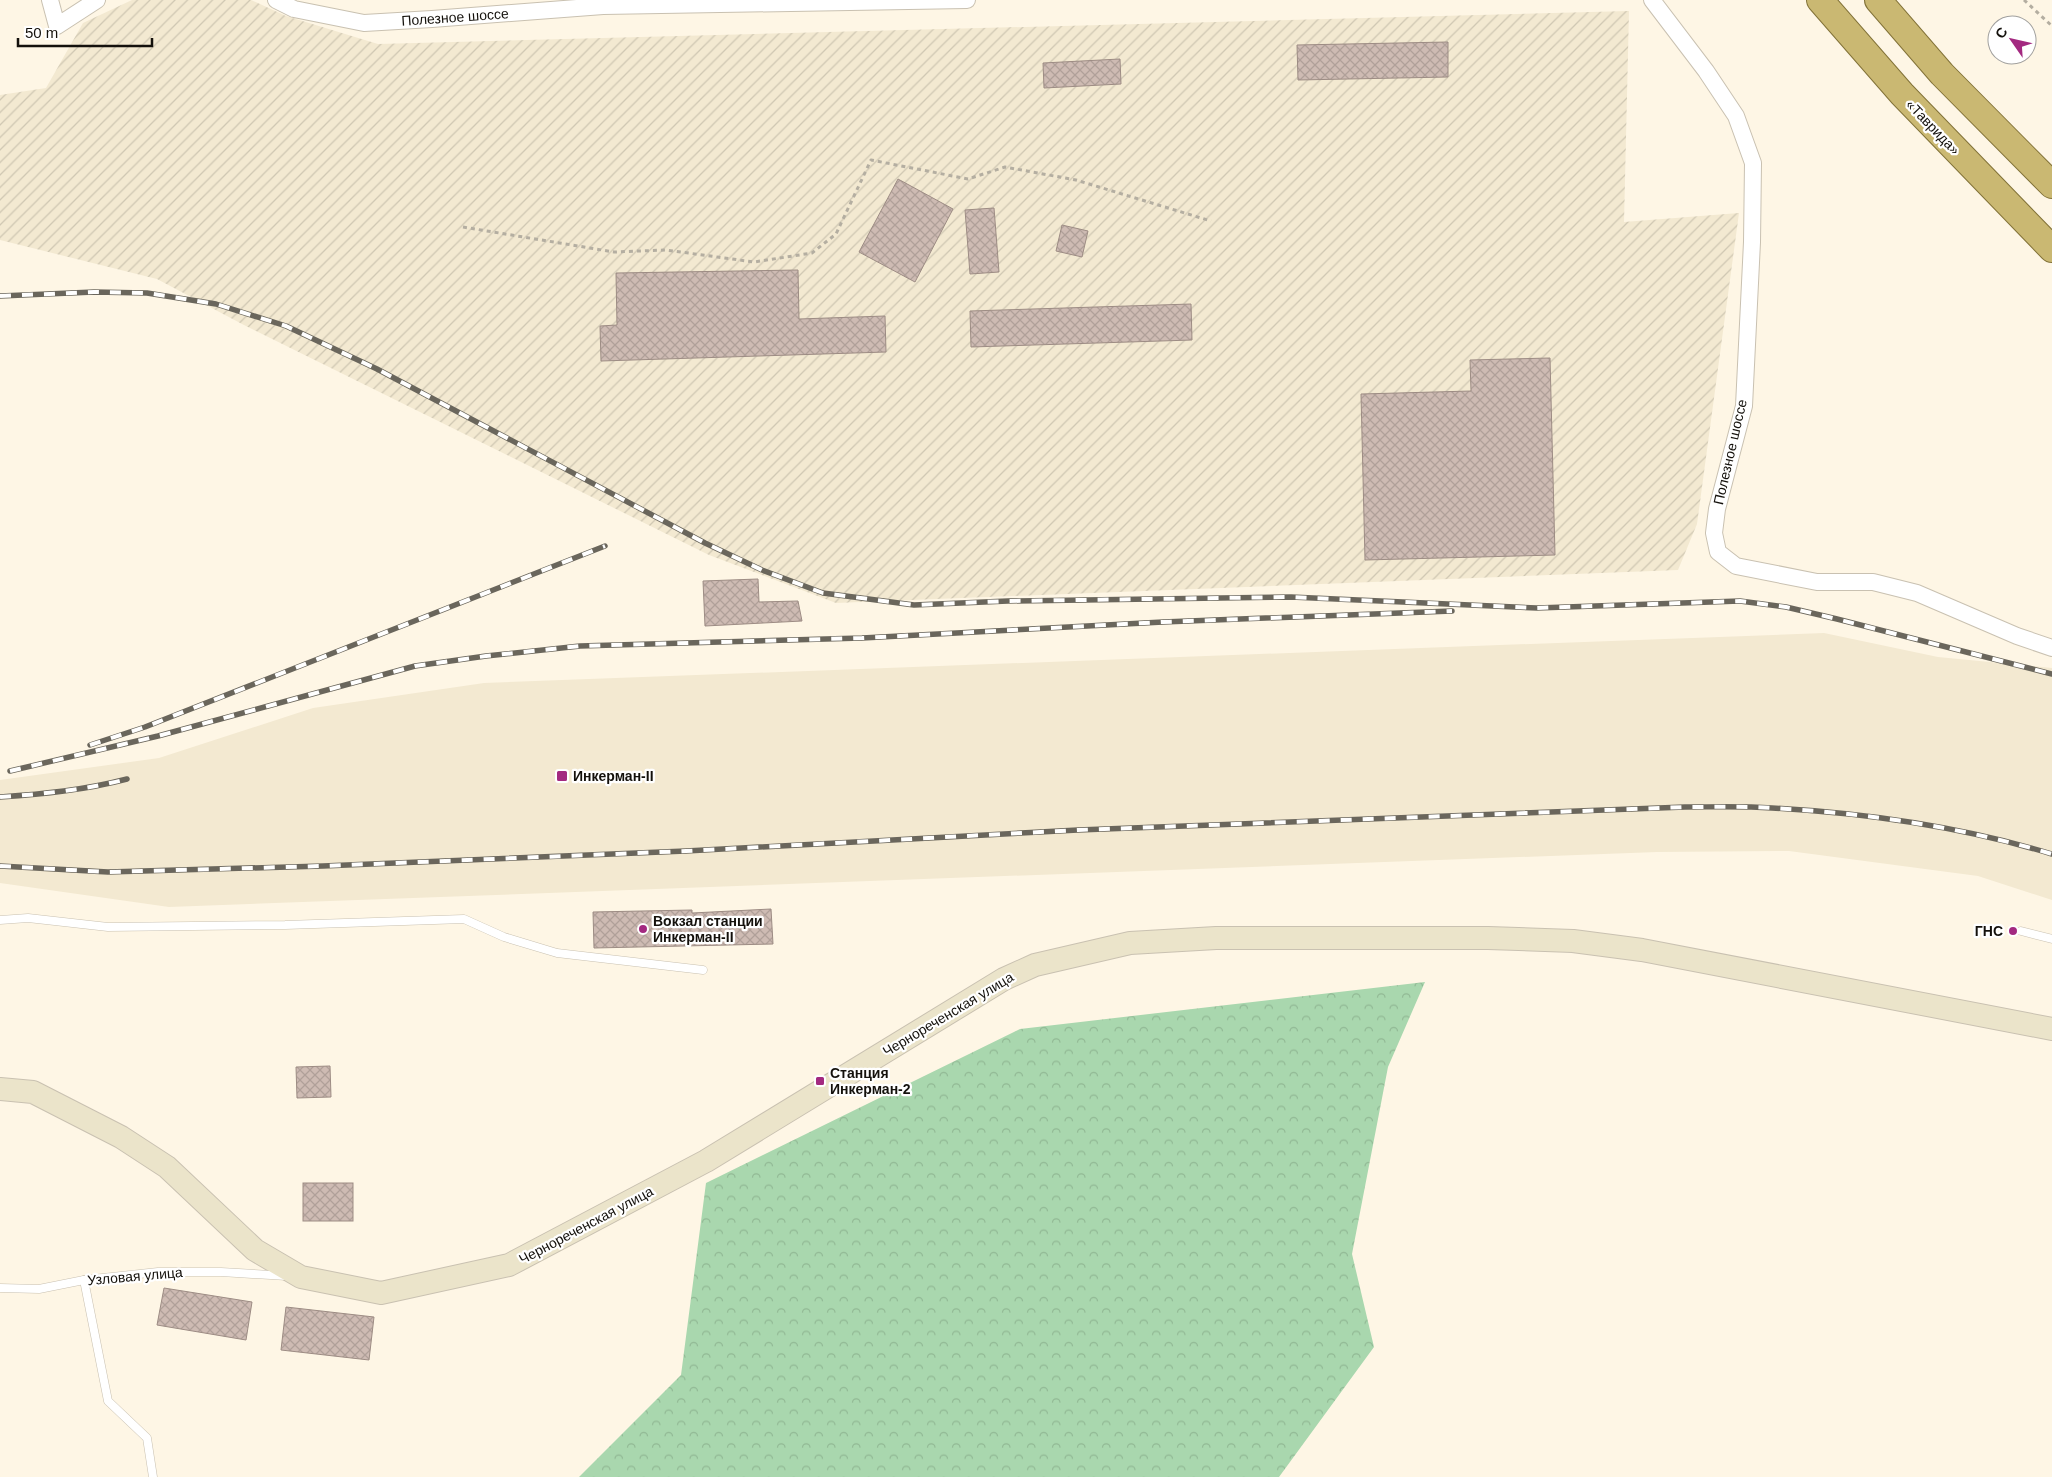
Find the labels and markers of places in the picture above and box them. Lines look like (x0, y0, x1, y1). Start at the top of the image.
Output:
place label: Инкерман-II (573, 768, 654, 784)
marker: Инкерман-II (555, 769, 569, 783)
place label: Вокзал станции Инкерман-II (653, 913, 763, 945)
marker: Вокзал станции Инкерман-II (637, 923, 649, 935)
place label: ГНС (1975, 923, 2003, 939)
marker: ГНС (2007, 925, 2019, 937)
place label: Станция Инкерман-2 (830, 1065, 911, 1097)
marker: Станция Инкерман-2 (814, 1075, 826, 1087)

